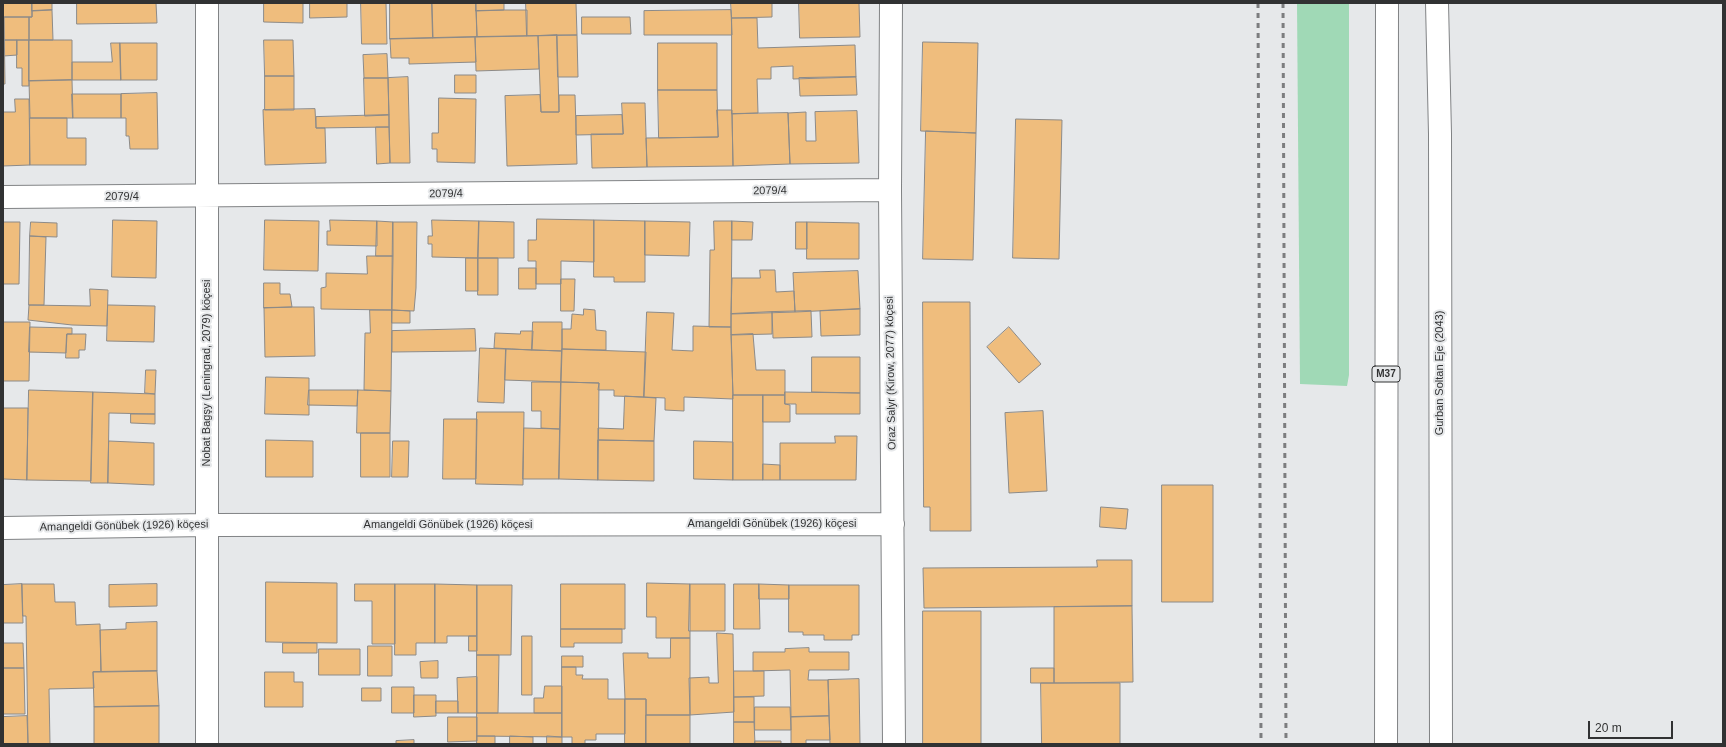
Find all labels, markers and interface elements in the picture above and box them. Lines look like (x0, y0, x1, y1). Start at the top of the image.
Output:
street label: 2079/4 (753, 184, 787, 198)
street label: 2079/4 (429, 187, 463, 201)
street label: 2079/4 (105, 190, 139, 204)
street label: Nobat Bagşy (Leningrad, 2079) köçesi (200, 279, 214, 467)
street label: Oraz Salyr (Kirow, 2077) köçesi (883, 296, 899, 450)
street label: Gurban Soltan Eje (2043) (1433, 311, 1447, 435)
road number: M37 (1372, 366, 1400, 382)
street label: Amangeldi Gönübek (1926) köçesi (688, 517, 856, 531)
street label: Amangeldi Gönübek (1926) köçesi (40, 518, 208, 534)
street label: Amangeldi Gönübek (1926) köçesi (364, 518, 532, 532)
scale bar (1590, 713, 1675, 739)
text: 20 m (1595, 721, 1622, 735)

